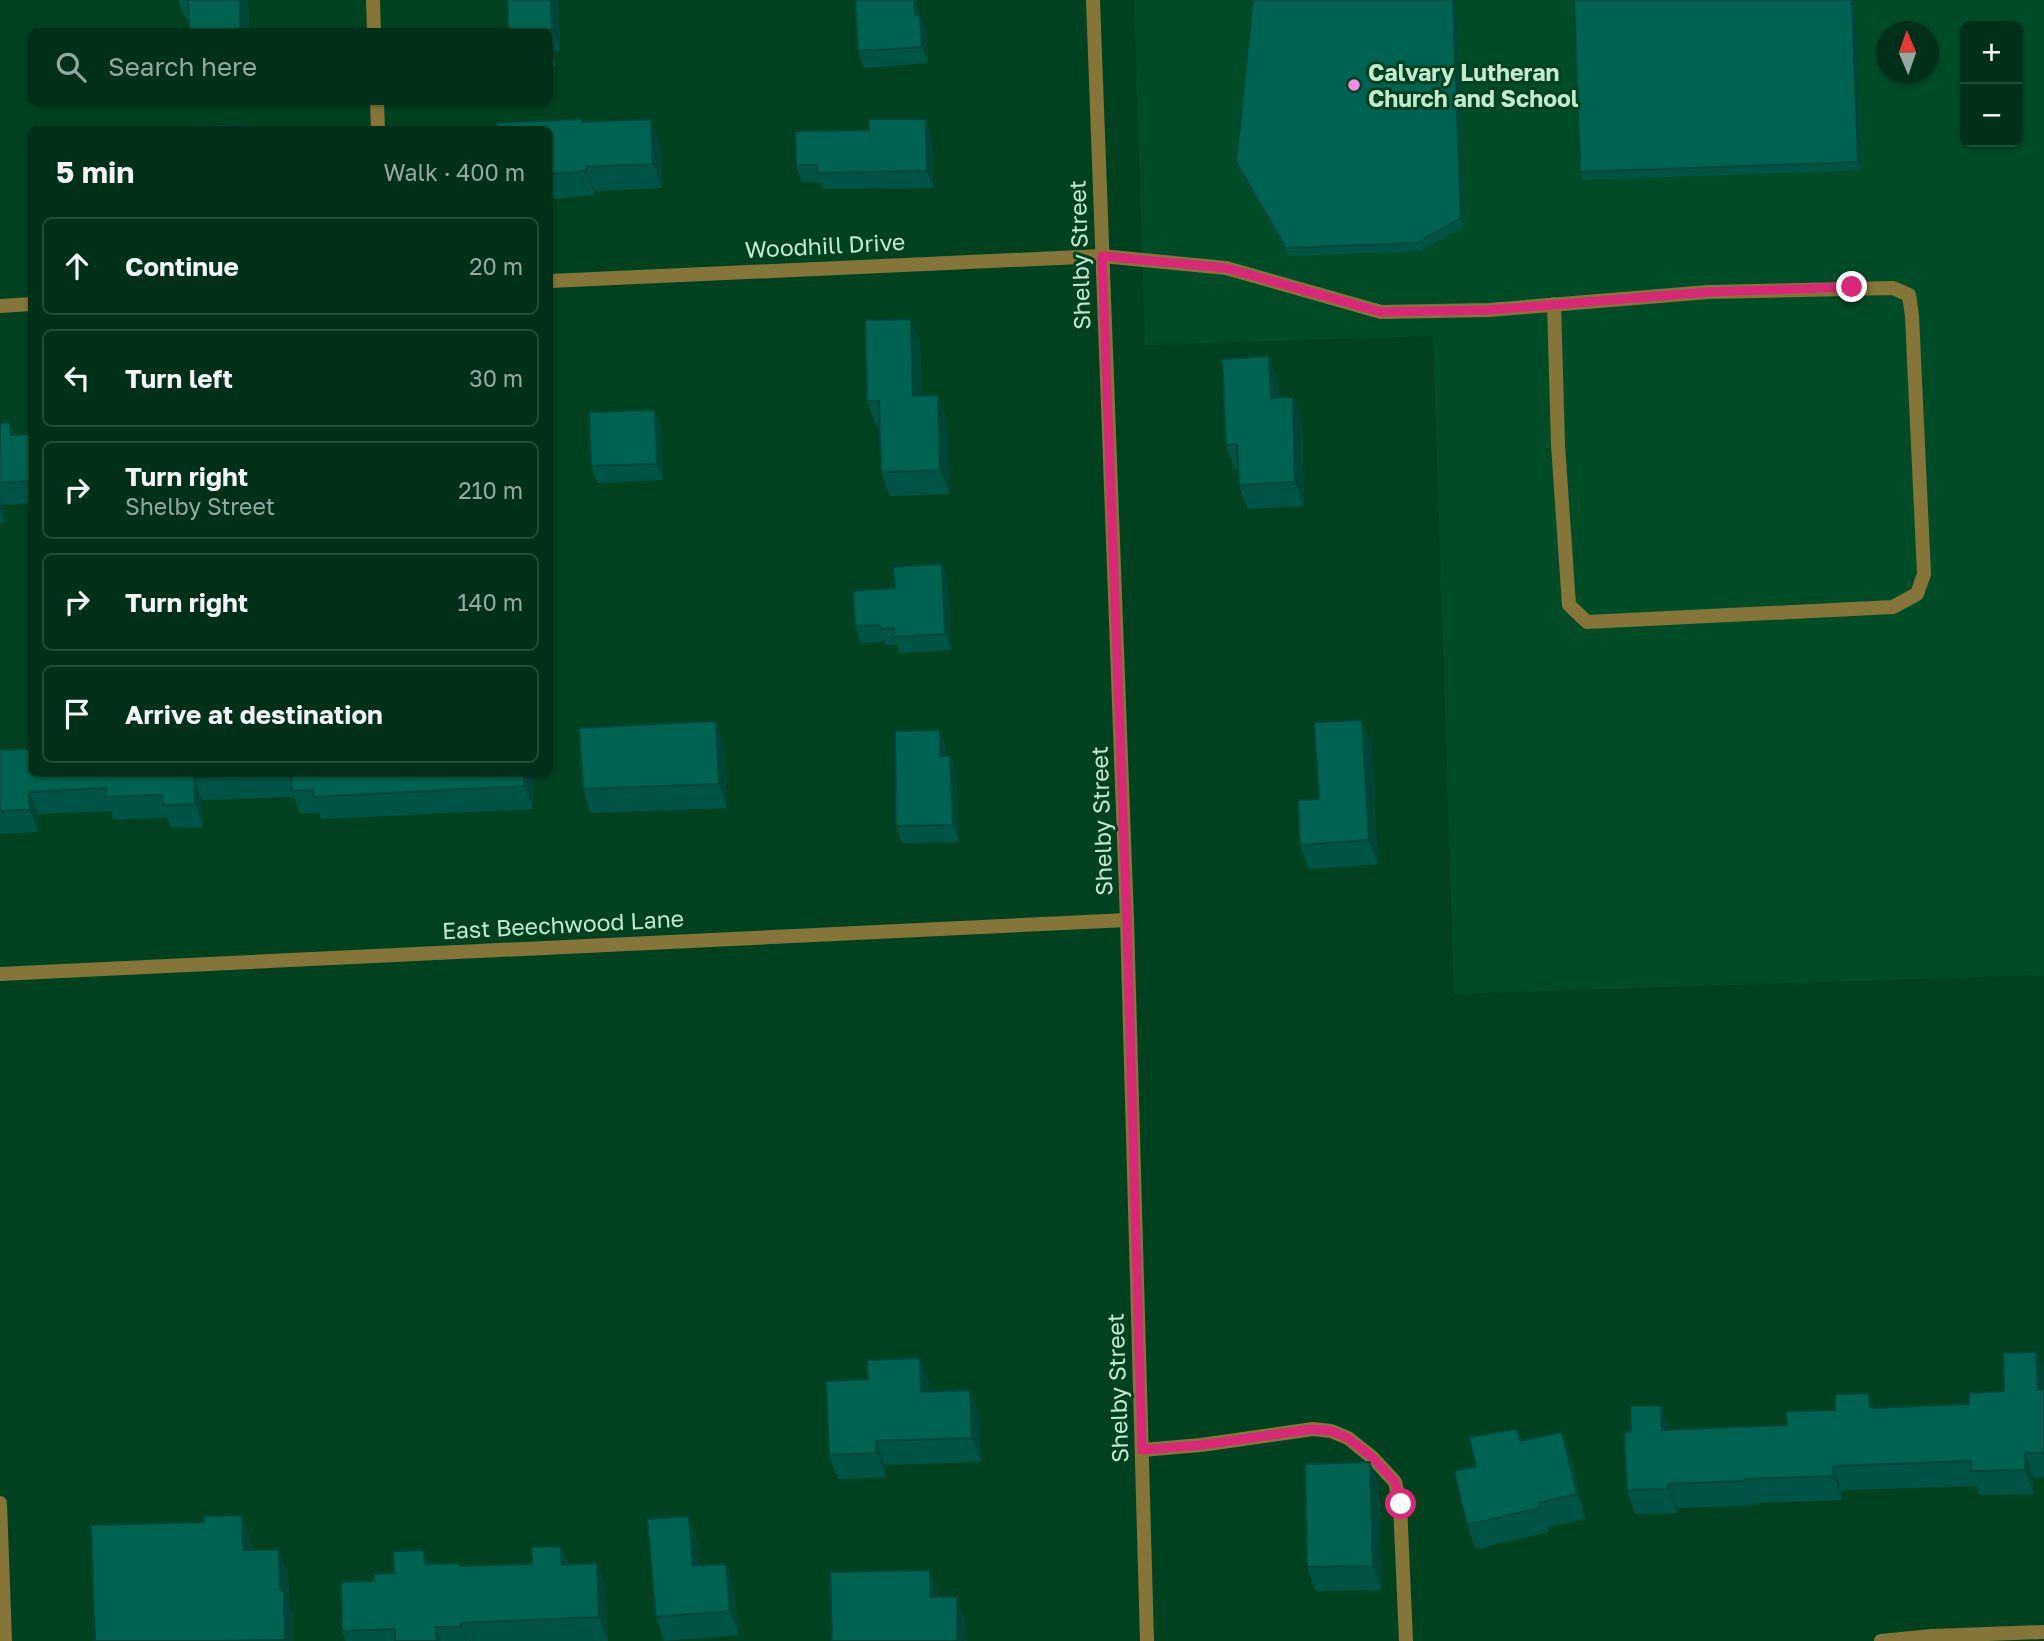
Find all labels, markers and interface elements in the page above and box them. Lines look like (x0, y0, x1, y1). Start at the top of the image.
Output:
north arrow (1876, 21, 1939, 84)
map controls (1960, 21, 2023, 147)
button: + (1960, 21, 2023, 84)
search box (28, 28, 553, 105)
icon: search (52, 48, 90, 86)
text: Search here (108, 51, 257, 82)
place label: Calvary Lutheran Church and School (1368, 58, 1579, 112)
marker: Calvary Lutheran Church and School (1346, 77, 1362, 93)
button: − (1960, 84, 2023, 147)
text: 5 min (56, 154, 134, 190)
text: Walk · 400 m (383, 158, 525, 186)
street label: Shelby Street (1062, 180, 1096, 330)
street label: Woodhill Drive (744, 227, 906, 263)
icon: ahead (58, 247, 96, 285)
text: Continue (125, 251, 239, 282)
text: 20 m (469, 252, 523, 280)
route end (1836, 271, 1867, 302)
icon: left (58, 359, 96, 397)
text: Turn left (125, 363, 233, 394)
text: 30 m (469, 364, 523, 392)
text: Turn right (125, 461, 248, 492)
icon: right (58, 471, 96, 509)
text: 210 m (458, 476, 523, 504)
text: Shelby Street (125, 492, 275, 520)
icon: right (58, 583, 96, 621)
text: Turn right (125, 587, 248, 618)
text: 140 m (457, 588, 523, 616)
icon: arrive (58, 695, 96, 733)
text: Arrive at destination (125, 699, 383, 730)
street label: Shelby Street (1084, 746, 1118, 896)
street label: East Beechwood Lane (441, 904, 685, 944)
street label: Shelby Street (1100, 1313, 1134, 1463)
route start (1385, 1488, 1416, 1519)

